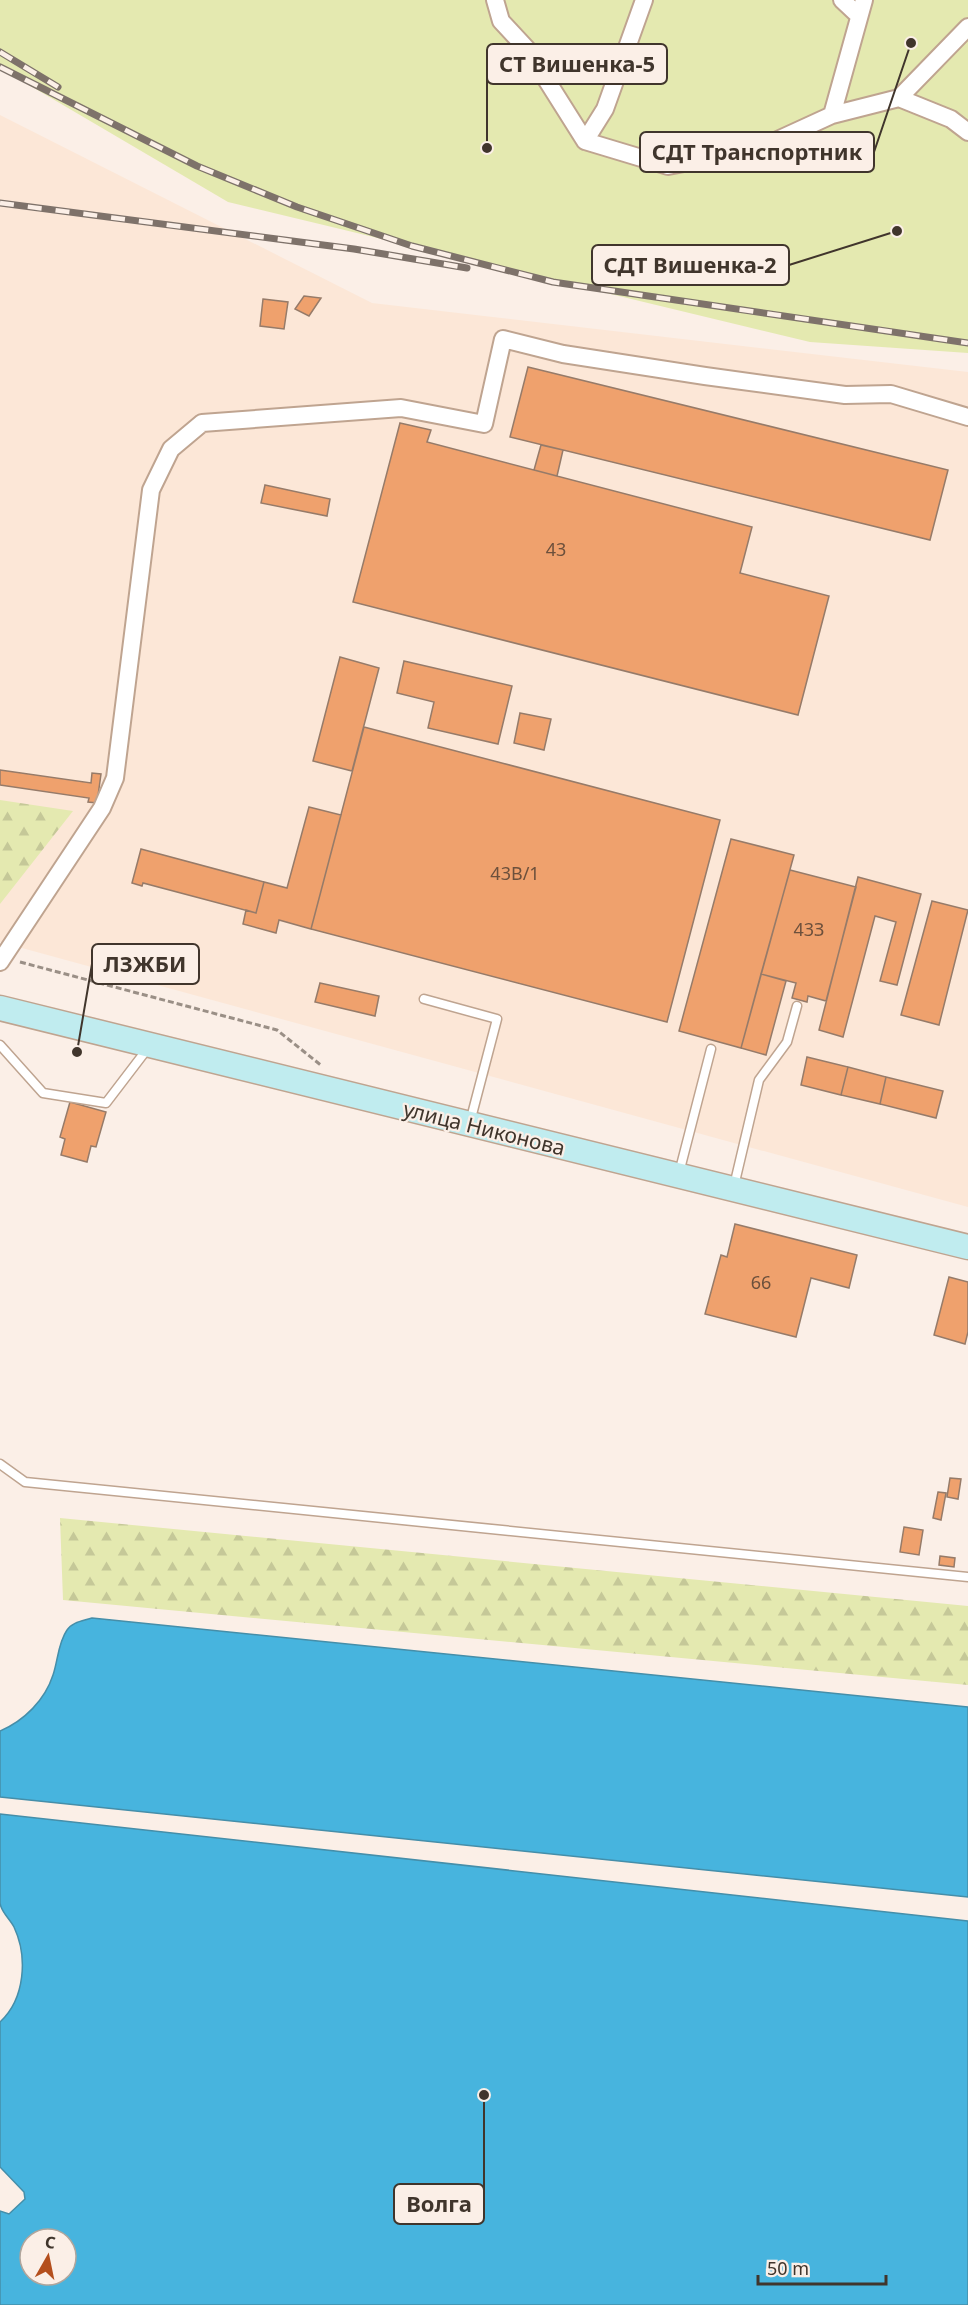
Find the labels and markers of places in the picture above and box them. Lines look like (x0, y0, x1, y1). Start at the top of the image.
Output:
callout: СТ Вишенка-5 (487, 44, 667, 84)
callout: СДТ Транспортник (640, 132, 874, 172)
callout: СДТ Вишенка-2 (592, 245, 789, 285)
callout: ЛЗЖБИ (92, 944, 199, 984)
callout: Волга (394, 2184, 484, 2224)

